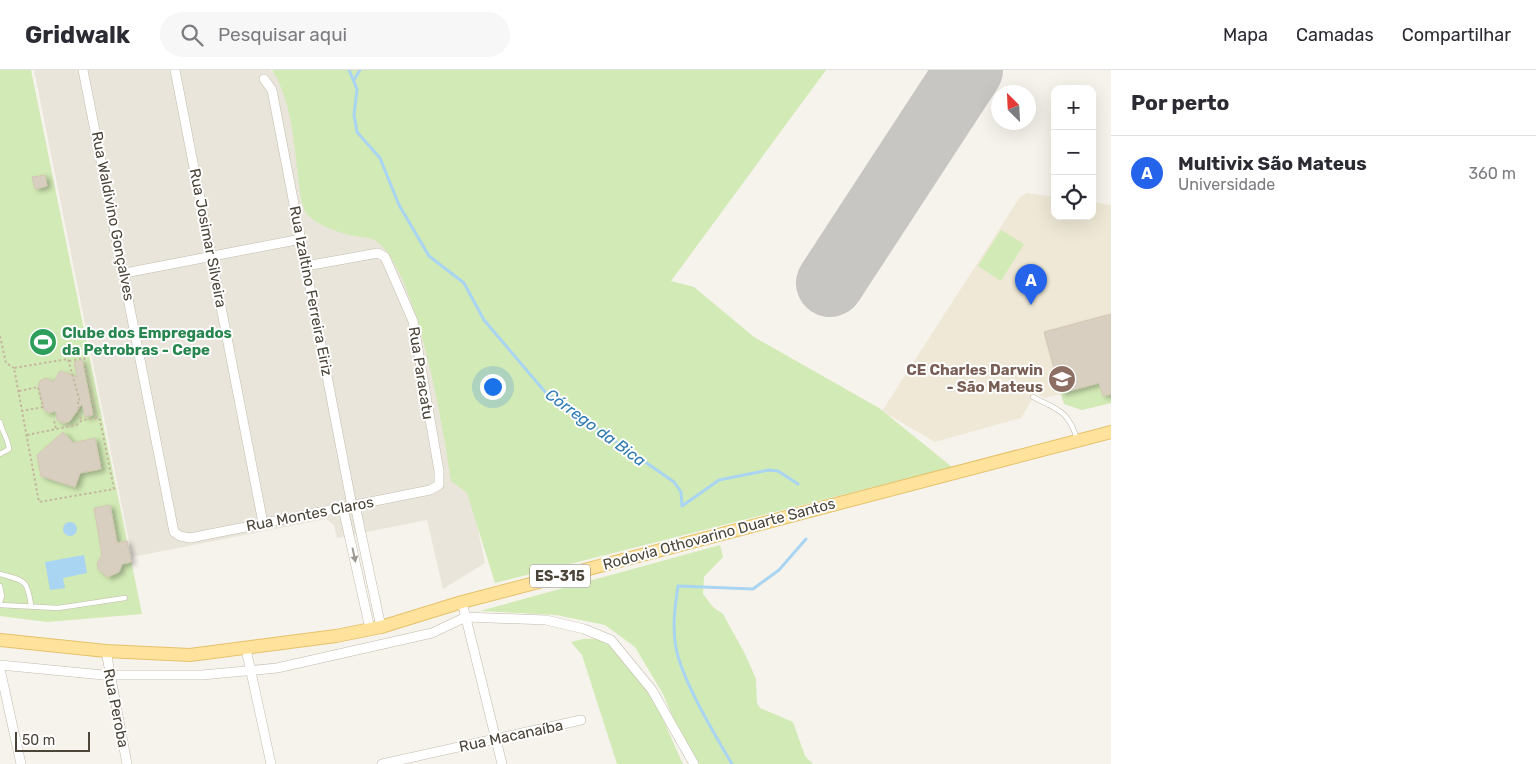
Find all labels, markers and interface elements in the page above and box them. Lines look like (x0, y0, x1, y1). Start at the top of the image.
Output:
search box (160, 12, 510, 57)
text: Gridwalk (25, 21, 130, 49)
icon: search (178, 21, 206, 49)
text: Pesquisar aqui (218, 23, 347, 46)
text: Mapa (1223, 24, 1268, 46)
text: Camadas (1296, 24, 1374, 46)
text: Compartilhar (1402, 24, 1511, 46)
north arrow (991, 85, 1036, 130)
map controls (1051, 85, 1096, 220)
button: + (1051, 85, 1096, 130)
text: Por perto (1131, 90, 1229, 115)
street label: Rua Waldivino Gonçalves (88, 130, 138, 303)
button: − (1051, 130, 1096, 175)
text: Multivix São Mateus (1178, 152, 1367, 175)
text: A (1141, 164, 1153, 183)
text: 360 m (1468, 164, 1516, 183)
street label: Rua Josimar Silveira (186, 167, 230, 309)
button: locate (1051, 175, 1096, 220)
text: Universidade (1178, 175, 1275, 194)
street label: Rua Izaltino Ferreira Eiriz (286, 204, 336, 378)
pin: A (1015, 264, 1047, 305)
place label: Clube dos Empregados da Petrobras - Cepe (62, 324, 232, 359)
street label: Rua Paracatu (405, 325, 437, 421)
sports icon: Clube dos Empregados da Petrobras - Cepe (28, 327, 58, 357)
place label: CE Charles Darwin - São Mateus (906, 361, 1043, 396)
school or university icon: CE Charles Darwin - São Mateus (1047, 364, 1077, 394)
your location (480, 374, 506, 400)
water label: Córrego da Bica (542, 385, 650, 470)
street label: Rua Montes Claros (245, 493, 376, 535)
street label: Rodovia Othovarino Duarte Santos (601, 494, 838, 574)
one-way arrow (350, 548, 358, 563)
road number: ES-315 (530, 564, 590, 588)
street label: Rua Peroba (100, 667, 132, 749)
street label: Rua Macanaíba (457, 716, 565, 756)
scale bar (15, 729, 90, 752)
text: 50 m (22, 732, 55, 749)

